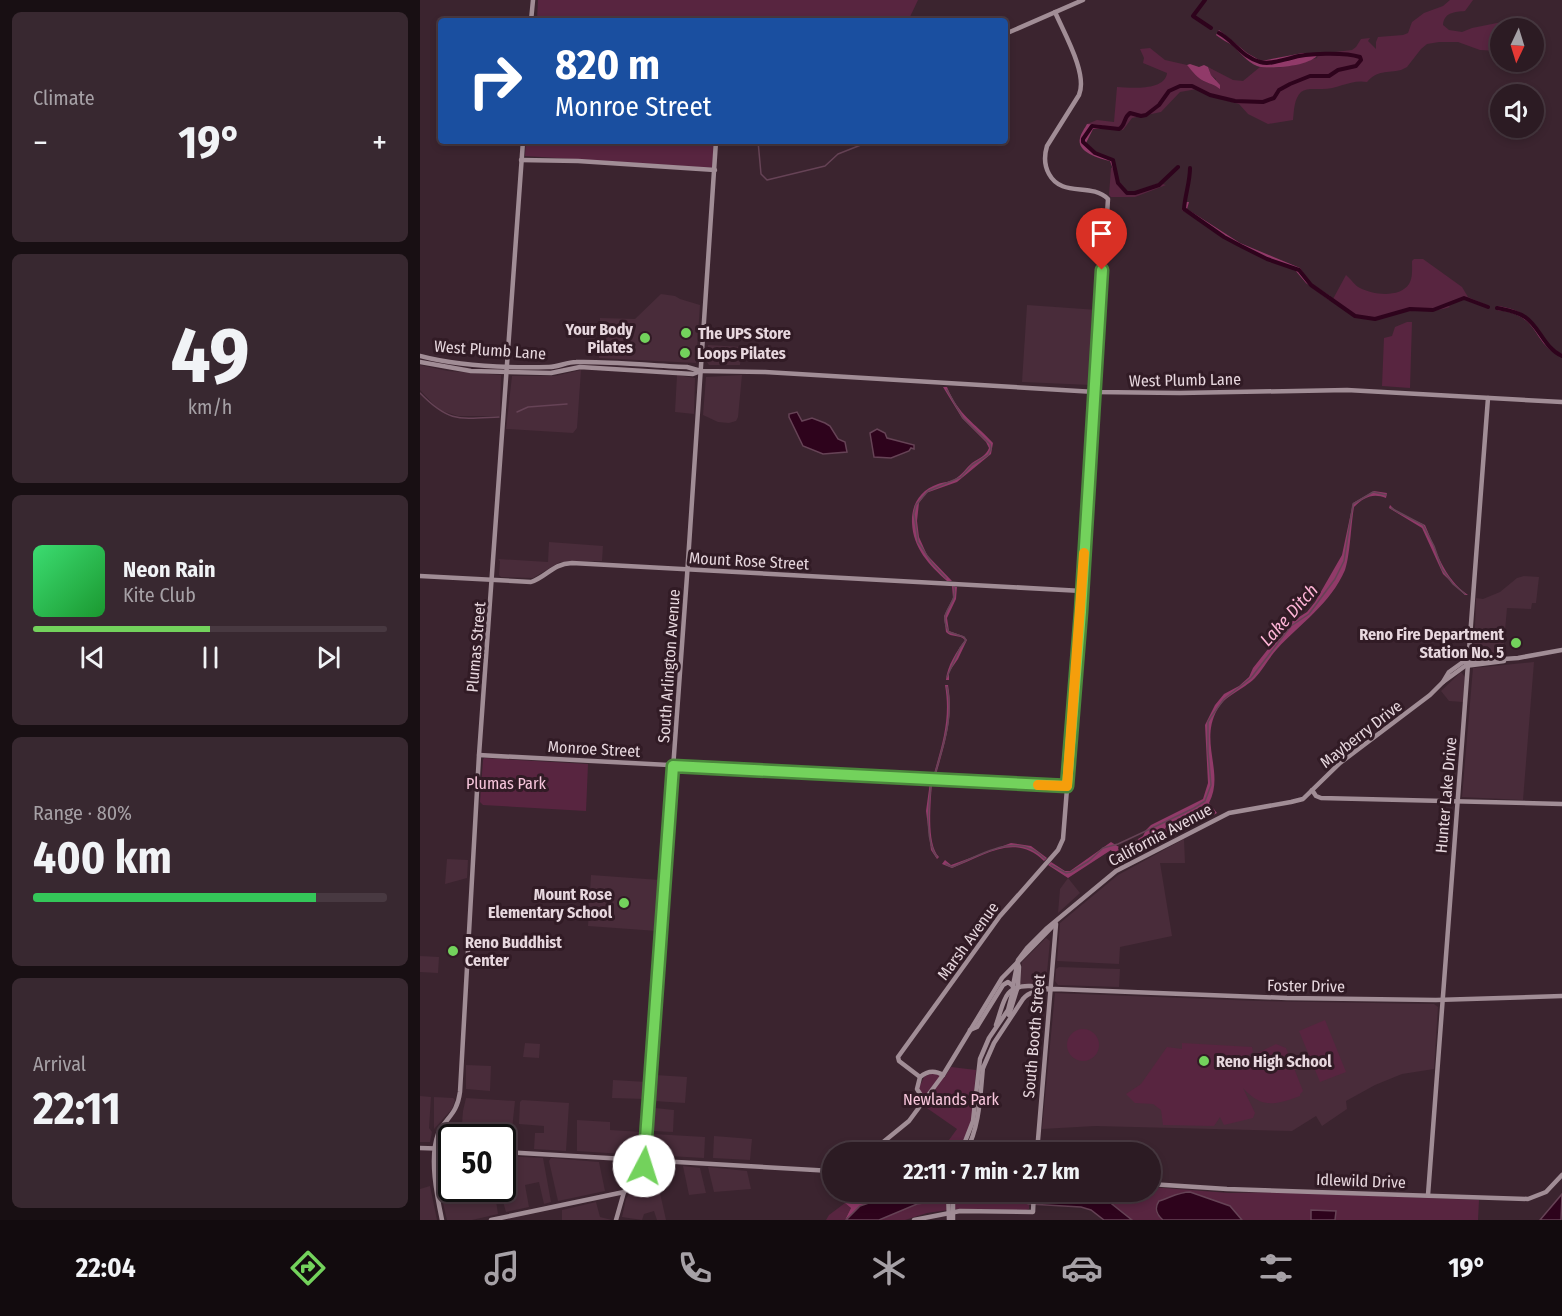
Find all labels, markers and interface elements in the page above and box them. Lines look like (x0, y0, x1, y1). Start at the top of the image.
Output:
north arrow (1490, 18, 1544, 72)
map controls (1490, 18, 1544, 138)
text: 820 m (555, 40, 660, 90)
icon: right (456, 42, 534, 120)
button: sound (1490, 84, 1544, 138)
text: Climate (33, 86, 95, 110)
text: Monroe Street (555, 91, 712, 123)
text: 19° (178, 116, 242, 170)
text: − (33, 123, 48, 163)
text: + (372, 123, 387, 163)
pin (1076, 208, 1127, 270)
icon: arrive (1085, 217, 1118, 250)
text: 49 (170, 309, 250, 403)
place label: Your Body Pilates (565, 320, 633, 357)
place label: The UPS Store (698, 324, 791, 343)
marker: The UPS Store (679, 326, 693, 340)
marker: Your Body Pilates (638, 331, 652, 345)
street label: West Plumb Lane (433, 337, 547, 363)
place label: Loops Pilates (697, 344, 786, 363)
marker: Loops Pilates (678, 346, 692, 360)
street label: West Plumb Lane (1129, 370, 1241, 390)
text: km/h (188, 395, 232, 419)
street label: Mount Rose Street (688, 548, 810, 574)
text: Neon Rain (123, 556, 216, 583)
water label: Lake Ditch (1255, 579, 1323, 651)
text: Kite Club (123, 583, 196, 607)
street label: South Arlington Avenue (654, 588, 684, 743)
street label: Plumas Street (463, 600, 489, 693)
place label: Reno Fire Department Station No. 5 (1359, 625, 1504, 662)
marker: Reno Fire Department Station No. 5 (1509, 636, 1523, 650)
icon: previous (76, 641, 109, 674)
icon: pause (194, 641, 227, 674)
icon: next (312, 641, 345, 674)
street label: Mayberry Drive (1316, 696, 1406, 772)
street label: Hunter Lake Drive (1431, 736, 1461, 854)
street label: Monroe Street (547, 737, 642, 761)
park label: Plumas Park (466, 774, 546, 793)
street label: California Avenue (1105, 800, 1215, 870)
text: Range · 80% (33, 801, 132, 825)
text: 400 km (33, 831, 172, 885)
place label: Mount Rose Elementary School (488, 885, 613, 922)
marker: Mount Rose Elementary School (617, 896, 631, 910)
street label: Marsh Avenue (933, 898, 1003, 984)
place label: Reno Buddhist Center (465, 933, 562, 970)
marker: Reno Buddhist Center (446, 944, 460, 958)
street label: South Booth Street (1019, 972, 1049, 1099)
street label: Foster Drive (1267, 976, 1345, 996)
text: Arrival (33, 1052, 86, 1076)
place label: Reno High School (1216, 1052, 1332, 1071)
marker: Reno High School (1197, 1054, 1211, 1068)
text: 22:11 (33, 1082, 121, 1136)
park label: Newlands Park (903, 1090, 1000, 1109)
speed limit sign: 50 (438, 1124, 516, 1202)
position arrow (612, 1134, 676, 1198)
text: 22:11 · 7 min · 2.7 km (903, 1158, 1080, 1185)
street label: Idlewild Drive (1316, 1170, 1406, 1192)
icon: directions (287, 1247, 329, 1289)
icon: music (481, 1247, 523, 1289)
icon: phone (674, 1247, 716, 1289)
icon: climate (868, 1247, 910, 1289)
icon: car (1061, 1247, 1103, 1289)
icon: filters (1255, 1247, 1297, 1289)
text: 22:04 (76, 1252, 136, 1284)
text: 19° (1448, 1252, 1486, 1284)

